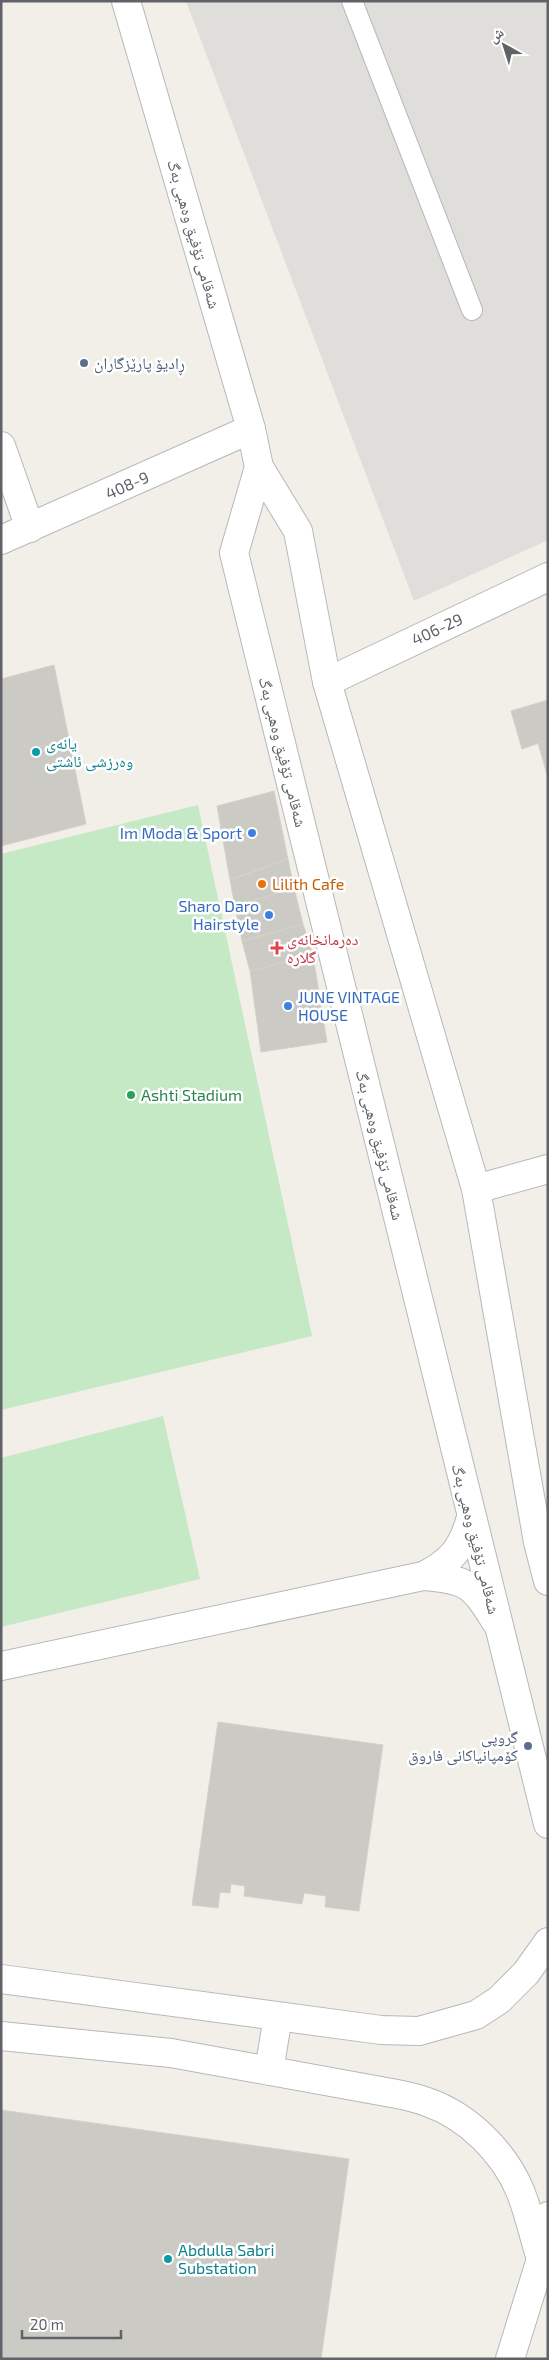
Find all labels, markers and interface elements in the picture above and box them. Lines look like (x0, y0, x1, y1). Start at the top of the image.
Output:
north arrow (479, 20, 529, 70)
text: ش (484, 23, 507, 47)
street label: شەقامی تۆفیق وەهبی بەگ (162, 157, 225, 311)
place label: ڕادیۆ پارێزگاران (94, 353, 185, 376)
marker: ڕادیۆ پارێزگاران (78, 357, 90, 369)
street label: 408-9 (102, 467, 151, 502)
street label: 406-29 (408, 609, 465, 649)
street label: شەقامی تۆفیق وەهبی بەگ (254, 675, 311, 829)
place label: یانەی وەرزشی ئاشتی (46, 733, 133, 772)
marker: یانەی وەرزشی ئاشتی (30, 746, 42, 758)
place label: Im Moda & Sport (120, 823, 242, 842)
marker: Im Moda & Sport (246, 827, 258, 839)
place label: Lilith Cafe (272, 874, 344, 893)
marker: Lilith Cafe (256, 878, 268, 890)
place label: Sharo Daro Hairstyle (178, 896, 259, 933)
marker: Sharo Daro Hairstyle (263, 909, 275, 921)
place label: دەرمانخانەی گلارە (287, 929, 358, 967)
marker: دەرمانخانەی گلارە (271, 942, 283, 954)
place label: JUNE VINTAGE HOUSE (298, 987, 400, 1024)
marker: JUNE VINTAGE HOUSE (282, 1000, 294, 1012)
street label: شەقامی تۆفیق وەهبی بەگ (351, 1068, 408, 1222)
place label: Ashti Stadium (141, 1085, 242, 1104)
marker: Ashti Stadium (125, 1089, 137, 1101)
street label: شەقامی تۆفیق وەهبی بەگ (447, 1462, 504, 1616)
place label: گروپی کۆمپانیاکانی فاروق (408, 1727, 518, 1766)
marker: گروپی کۆمپانیاکانی فاروق (522, 1740, 534, 1752)
place label: Abdulla Sabri Substation (178, 2240, 274, 2277)
marker: Abdulla Sabri Substation (162, 2253, 174, 2265)
scale bar (22, 2308, 121, 2340)
text: 20 m (30, 2315, 64, 2333)

